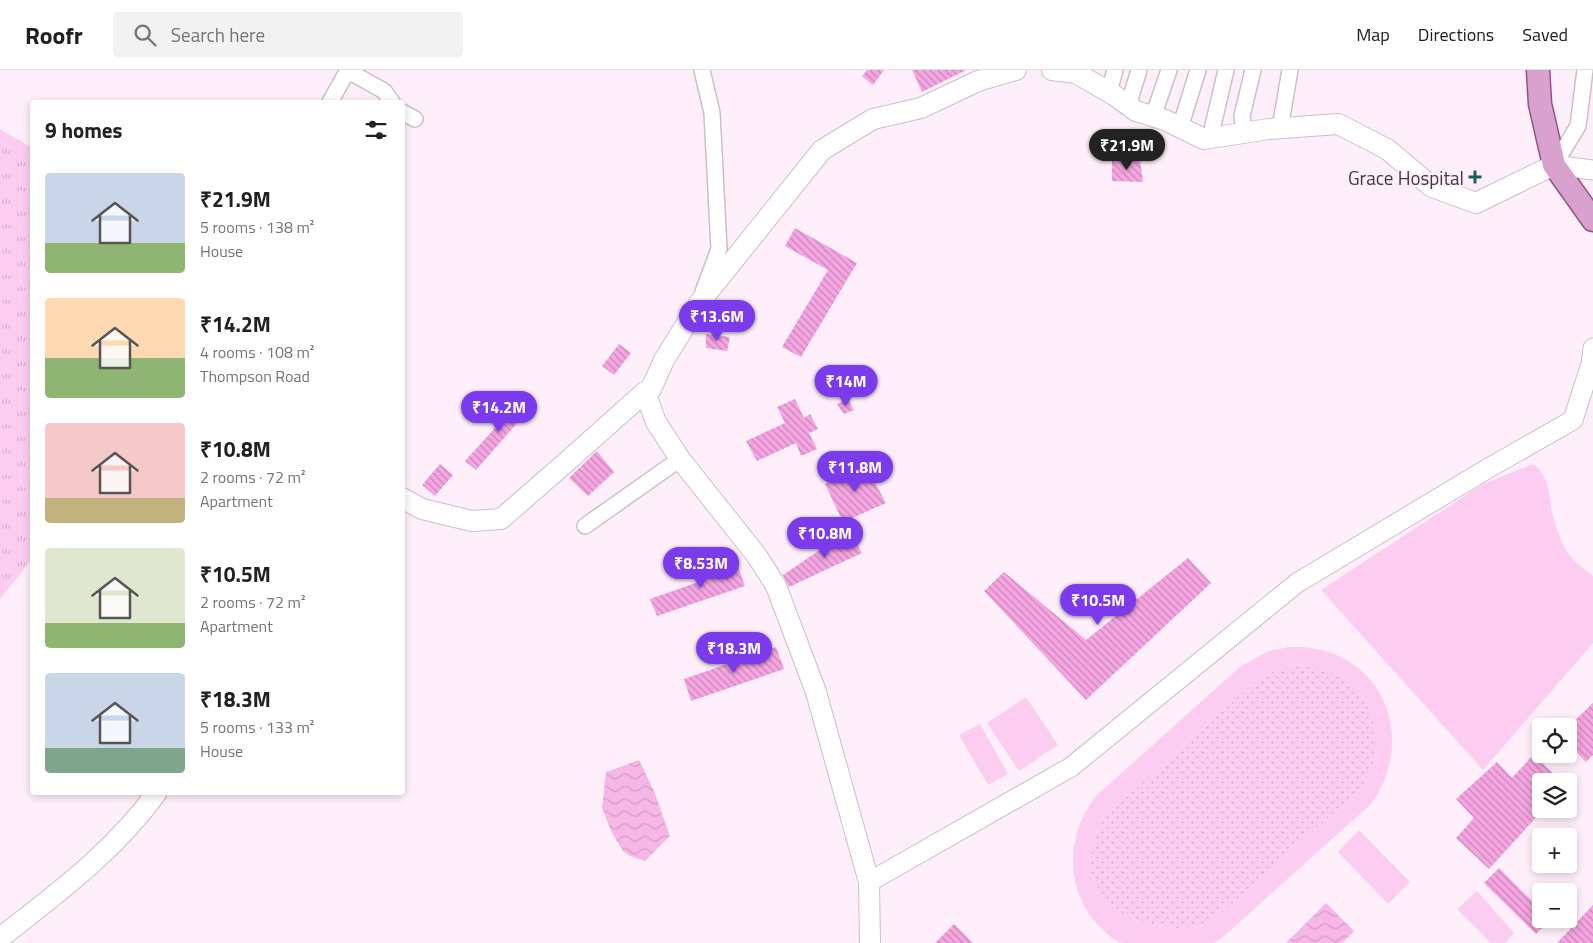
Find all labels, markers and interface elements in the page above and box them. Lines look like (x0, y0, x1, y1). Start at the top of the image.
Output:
search box (113, 12, 463, 57)
text: Roofr (25, 17, 83, 53)
text: Search here (171, 20, 265, 49)
icon: search (131, 21, 159, 49)
text: Map (1356, 21, 1390, 48)
text: Directions (1418, 21, 1494, 48)
text: Saved (1522, 21, 1568, 48)
text: 9 homes (45, 114, 122, 146)
icon: filters (362, 116, 390, 144)
pin: ₹21.9M (1086, 128, 1168, 171)
text: ₹21.9M (1100, 133, 1154, 157)
place label: Grace Hospital (1348, 163, 1464, 192)
marker: Grace Hospital (1468, 170, 1482, 184)
text: ₹21.9M (200, 183, 271, 215)
icon: home (85, 193, 145, 253)
text: 5 rooms · 138 m² (200, 215, 314, 239)
text: House (200, 239, 243, 263)
pin: ₹13.6M (676, 300, 758, 342)
text: ₹13.6M (690, 304, 744, 328)
text: ₹14.2M (200, 308, 271, 340)
icon: home (85, 318, 145, 378)
text: 4 rooms · 108 m² (200, 340, 314, 364)
text: Thompson Road (200, 364, 310, 388)
pin: ₹14M (816, 364, 876, 407)
text: ₹14M (826, 369, 866, 393)
pin: ₹14.2M (458, 390, 540, 433)
text: ₹14.2M (472, 395, 526, 419)
text: ₹10.8M (200, 433, 271, 465)
icon: home (85, 443, 145, 503)
pin: ₹11.8M (814, 450, 896, 493)
text: ₹11.8M (828, 455, 882, 479)
text: 2 rooms · 72 m² (200, 465, 305, 489)
text: Apartment (200, 489, 273, 513)
pin: ₹10.8M (784, 516, 866, 559)
text: ₹10.8M (798, 521, 852, 545)
pin: ₹8.53M (660, 546, 742, 589)
text: ₹8.53M (674, 551, 728, 575)
text: ₹10.5M (200, 558, 271, 590)
icon: home (85, 568, 145, 628)
pin: ₹10.5M (1057, 584, 1139, 626)
text: ₹10.5M (1071, 588, 1125, 612)
text: 2 rooms · 72 m² (200, 590, 305, 614)
text: Apartment (200, 614, 273, 638)
pin: ₹18.3M (693, 632, 775, 674)
text: ₹18.3M (707, 636, 761, 660)
text: ₹18.3M (200, 683, 271, 715)
icon: home (85, 693, 145, 753)
text: 5 rooms · 133 m² (200, 715, 314, 739)
map controls (1532, 718, 1577, 928)
button: locate (1532, 718, 1577, 763)
text: House (200, 739, 243, 763)
button: layers (1532, 773, 1577, 818)
button: + (1532, 828, 1577, 873)
button: − (1532, 883, 1577, 928)

